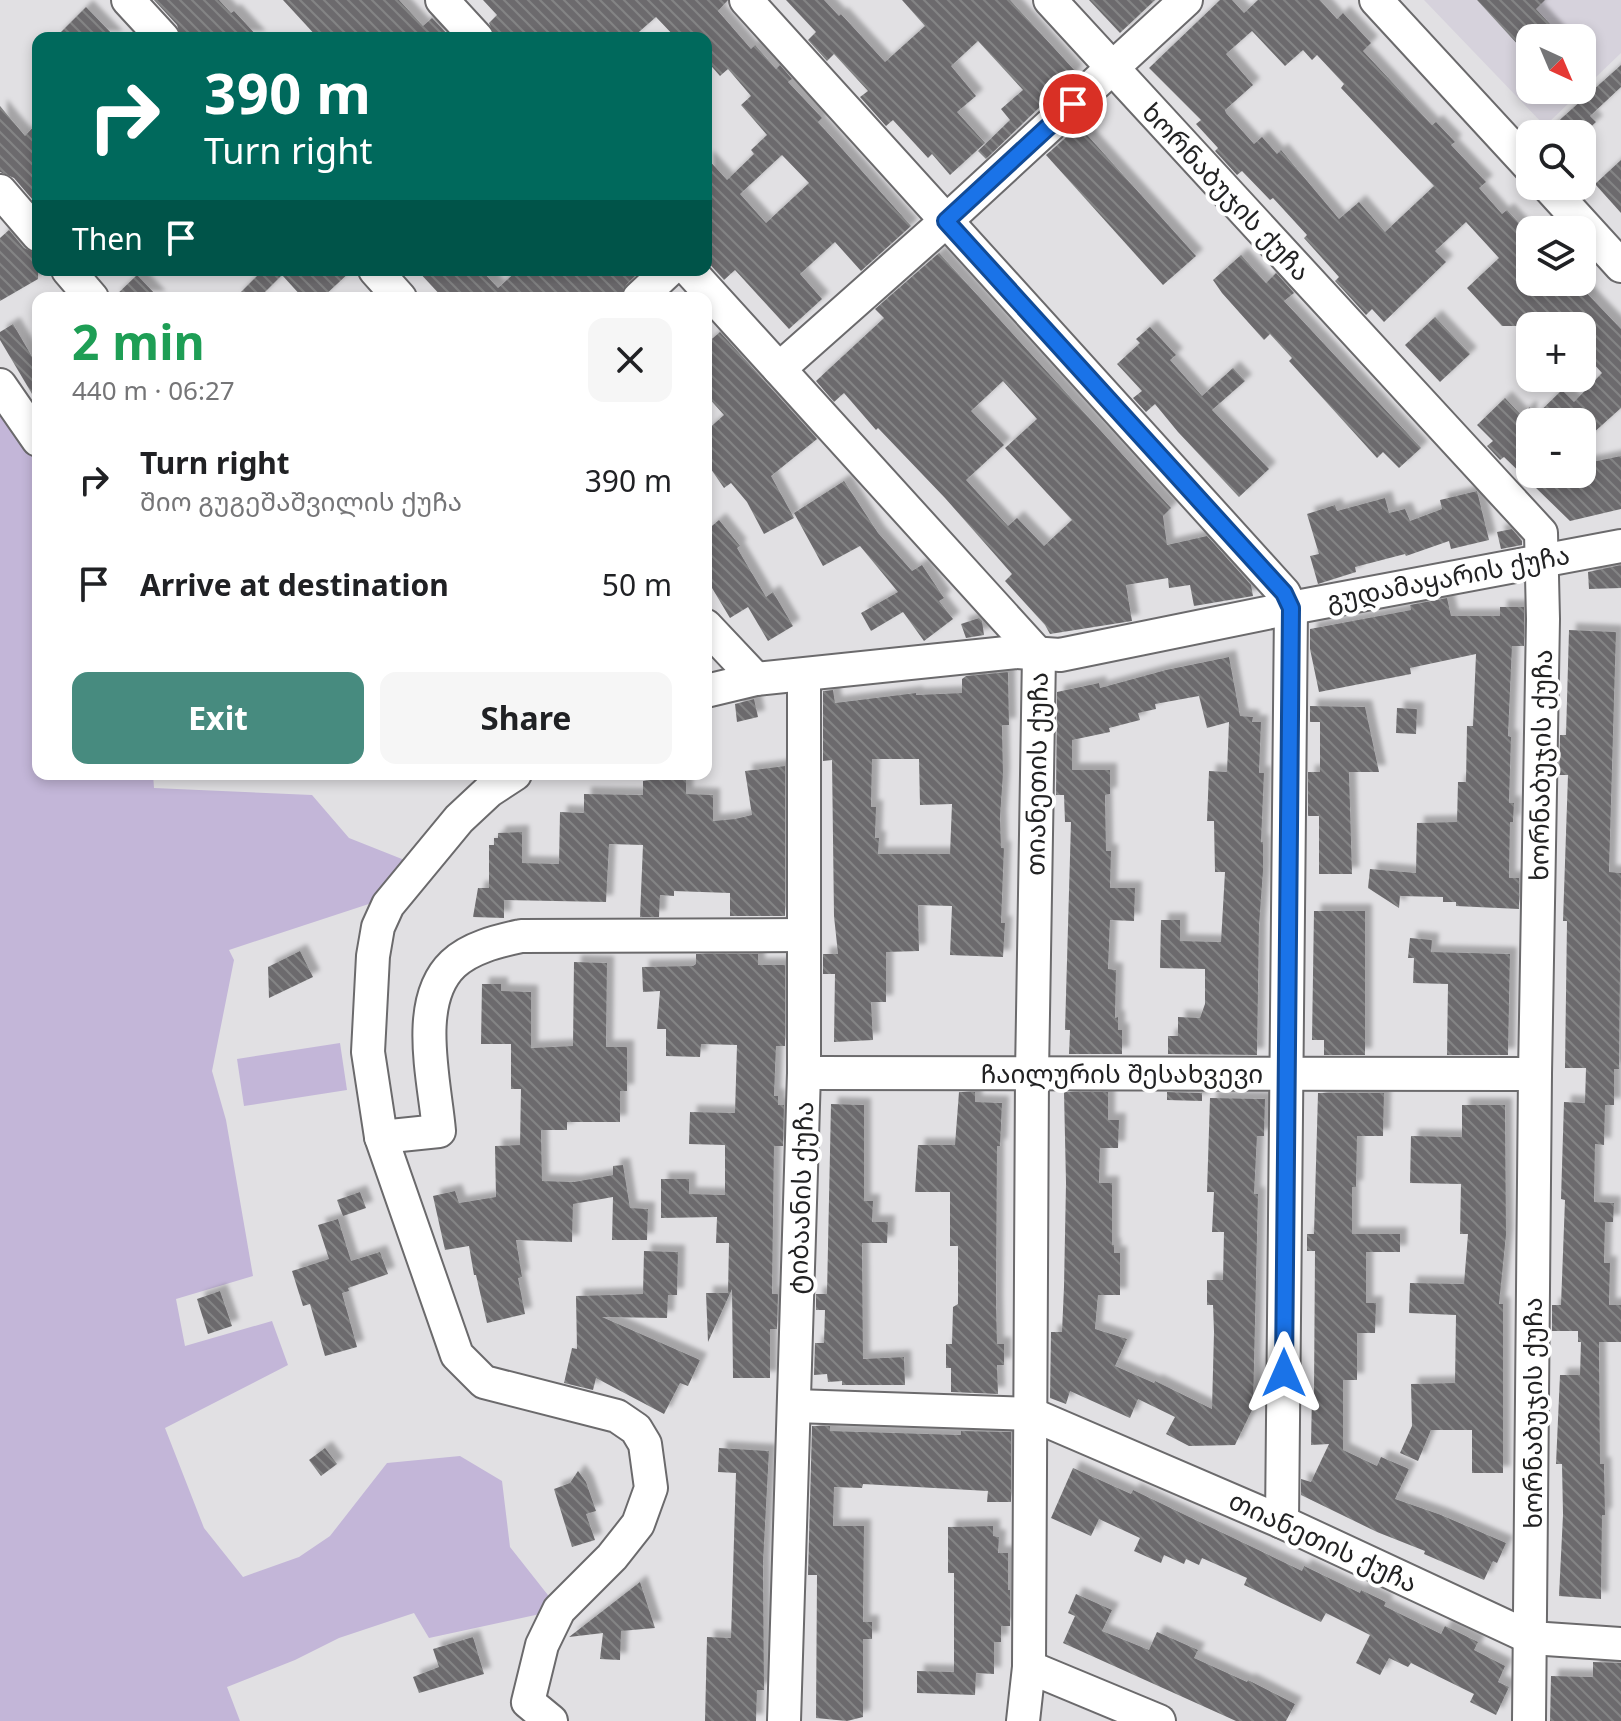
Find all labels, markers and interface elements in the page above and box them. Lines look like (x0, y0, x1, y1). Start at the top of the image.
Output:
north arrow (1516, 24, 1596, 104)
map controls (1516, 24, 1596, 488)
text: 390 m (204, 54, 371, 130)
icon: right (72, 64, 176, 168)
pin (1039, 70, 1107, 138)
icon: arrive (1051, 82, 1095, 126)
street label: ხორნაბუჯის ქუჩა (1135, 94, 1319, 288)
button: search (1516, 120, 1596, 200)
text: Turn right (204, 126, 372, 175)
icon: arrive (159, 216, 203, 260)
button: layers (1516, 216, 1596, 296)
text: Then (72, 218, 143, 259)
text: 2 min (72, 309, 205, 374)
button: + (1516, 312, 1596, 392)
button: close (588, 318, 672, 402)
text: 440 m · 06:27 (72, 372, 235, 408)
button: − (1516, 408, 1596, 488)
text: Turn right (140, 442, 290, 483)
icon: right (72, 458, 116, 502)
text: 390 m (585, 460, 672, 501)
text: შიო გუგეშაშვილის ქუჩა (140, 483, 462, 519)
street label: გუდამაყარის ქუჩა (1323, 536, 1573, 618)
icon: arrive (72, 562, 116, 606)
text: Arrive at destination (140, 564, 449, 605)
text: 50 m (602, 564, 672, 605)
street label: ხორნაბუჯის ქუჩა (1520, 649, 1560, 881)
button: Exit (72, 672, 364, 764)
button: Share (380, 672, 672, 764)
street label: თიანეთის ქუჩა (1016, 672, 1056, 876)
street label: ჩაილურის შესახვევი (981, 1055, 1263, 1091)
street label: ტიბაანის ქუჩა (779, 1101, 821, 1295)
street label: ხორნაბუჯის ქუჩა (1514, 1297, 1550, 1529)
position arrow (1242, 1331, 1326, 1415)
street label: თიანეთის ქუჩა (1223, 1482, 1423, 1600)

